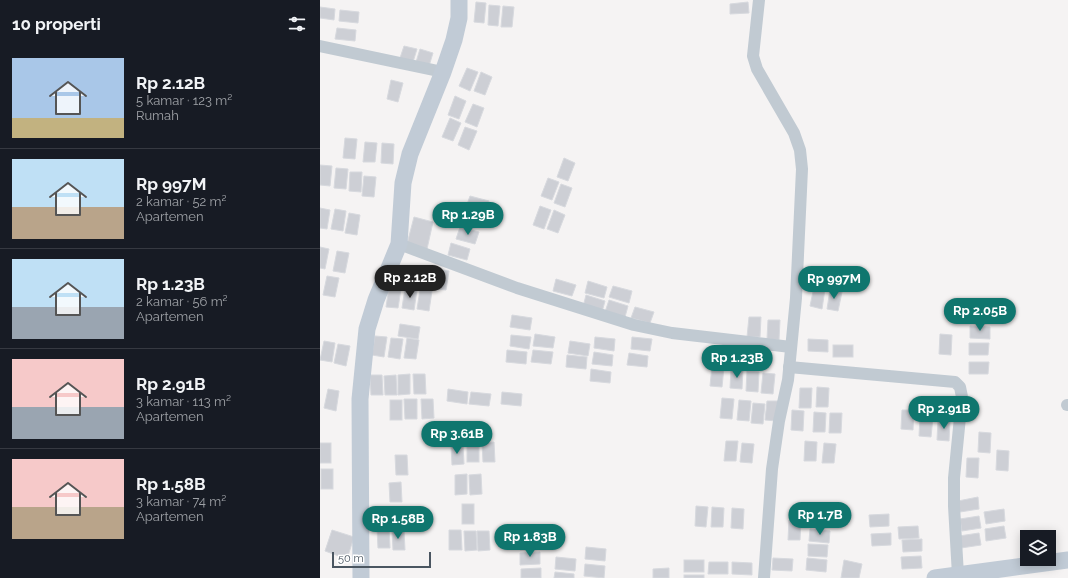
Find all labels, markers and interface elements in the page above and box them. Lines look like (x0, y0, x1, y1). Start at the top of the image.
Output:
icon: filters (286, 13, 308, 35)
text: 10 properti (12, 14, 101, 34)
text: Rp 2.12B (136, 73, 205, 93)
icon: home (44, 74, 92, 122)
text: 5 kamar · 123 m² (136, 93, 232, 108)
text: Rumah (136, 108, 179, 123)
text: Rp 997M (136, 174, 206, 194)
icon: home (44, 175, 92, 223)
text: 2 kamar · 52 m² (136, 194, 227, 209)
pin: Rp 1.29B (427, 202, 509, 236)
text: Rp 1.29B (441, 207, 495, 222)
text: Apartemen (136, 209, 204, 224)
pin: Rp 2.12B (369, 265, 451, 299)
pin: Rp 997M (797, 266, 871, 300)
text: Rp 2.12B (384, 270, 436, 285)
text: Rp 997M (807, 271, 861, 286)
text: Rp 1.23B (136, 274, 205, 294)
icon: home (44, 275, 92, 323)
text: 2 kamar · 56 m² (136, 294, 228, 309)
pin: Rp 2.05B (939, 298, 1021, 332)
text: Rp 2.05B (953, 303, 1007, 318)
text: Apartemen (136, 309, 204, 324)
pin: Rp 1.23B (696, 345, 778, 379)
text: Rp 1.23B (711, 350, 763, 365)
text: Rp 2.91B (136, 374, 205, 394)
icon: home (44, 375, 92, 423)
text: 3 kamar · 113 m² (136, 394, 231, 409)
pin: Rp 2.91B (903, 396, 985, 430)
text: Rp 2.91B (917, 401, 971, 416)
text: Apartemen (136, 409, 204, 424)
pin: Rp 3.61B (416, 421, 498, 455)
text: Rp 3.61B (430, 426, 484, 441)
text: Rp 1.58B (136, 474, 206, 494)
icon: home (44, 475, 92, 523)
text: 3 kamar · 74 m² (136, 494, 226, 509)
pin: Rp 1.7B (783, 502, 857, 536)
pin: Rp 1.58B (357, 506, 439, 540)
text: Rp 1.7B (797, 507, 843, 522)
text: Apartemen (136, 509, 204, 524)
text: Rp 1.58B (371, 511, 425, 526)
pin: Rp 1.83B (489, 524, 571, 558)
text: Rp 1.83B (503, 529, 557, 544)
map controls (1020, 530, 1056, 566)
button: layers (1020, 530, 1056, 566)
scale bar (332, 550, 431, 569)
text: 50 m (338, 552, 364, 565)

